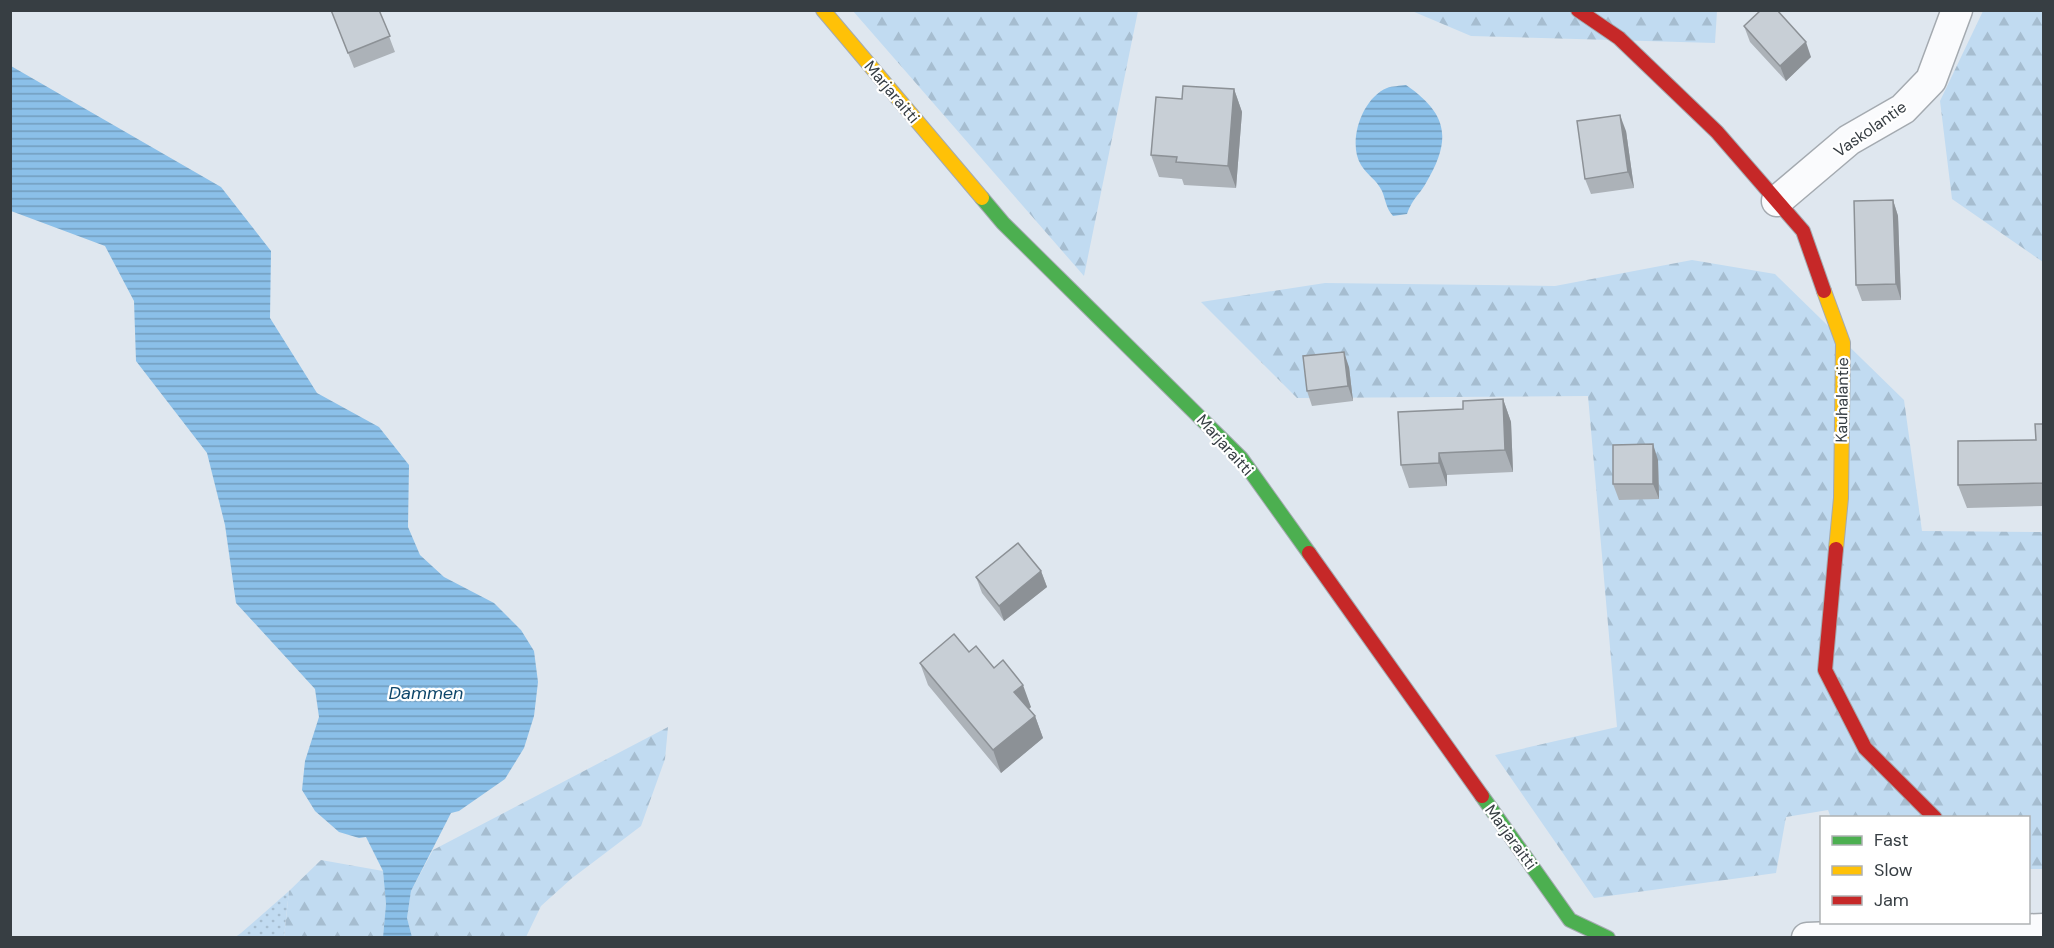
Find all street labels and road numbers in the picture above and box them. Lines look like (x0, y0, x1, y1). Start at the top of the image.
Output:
street label: Marjaraitti (860, 56, 924, 128)
street label: Vaskolantie (1829, 96, 1911, 162)
street label: Kauhalantie (1831, 357, 1853, 443)
street label: Marjaraitti (1192, 410, 1258, 480)
street label: Marjaraitti (1480, 800, 1542, 874)

